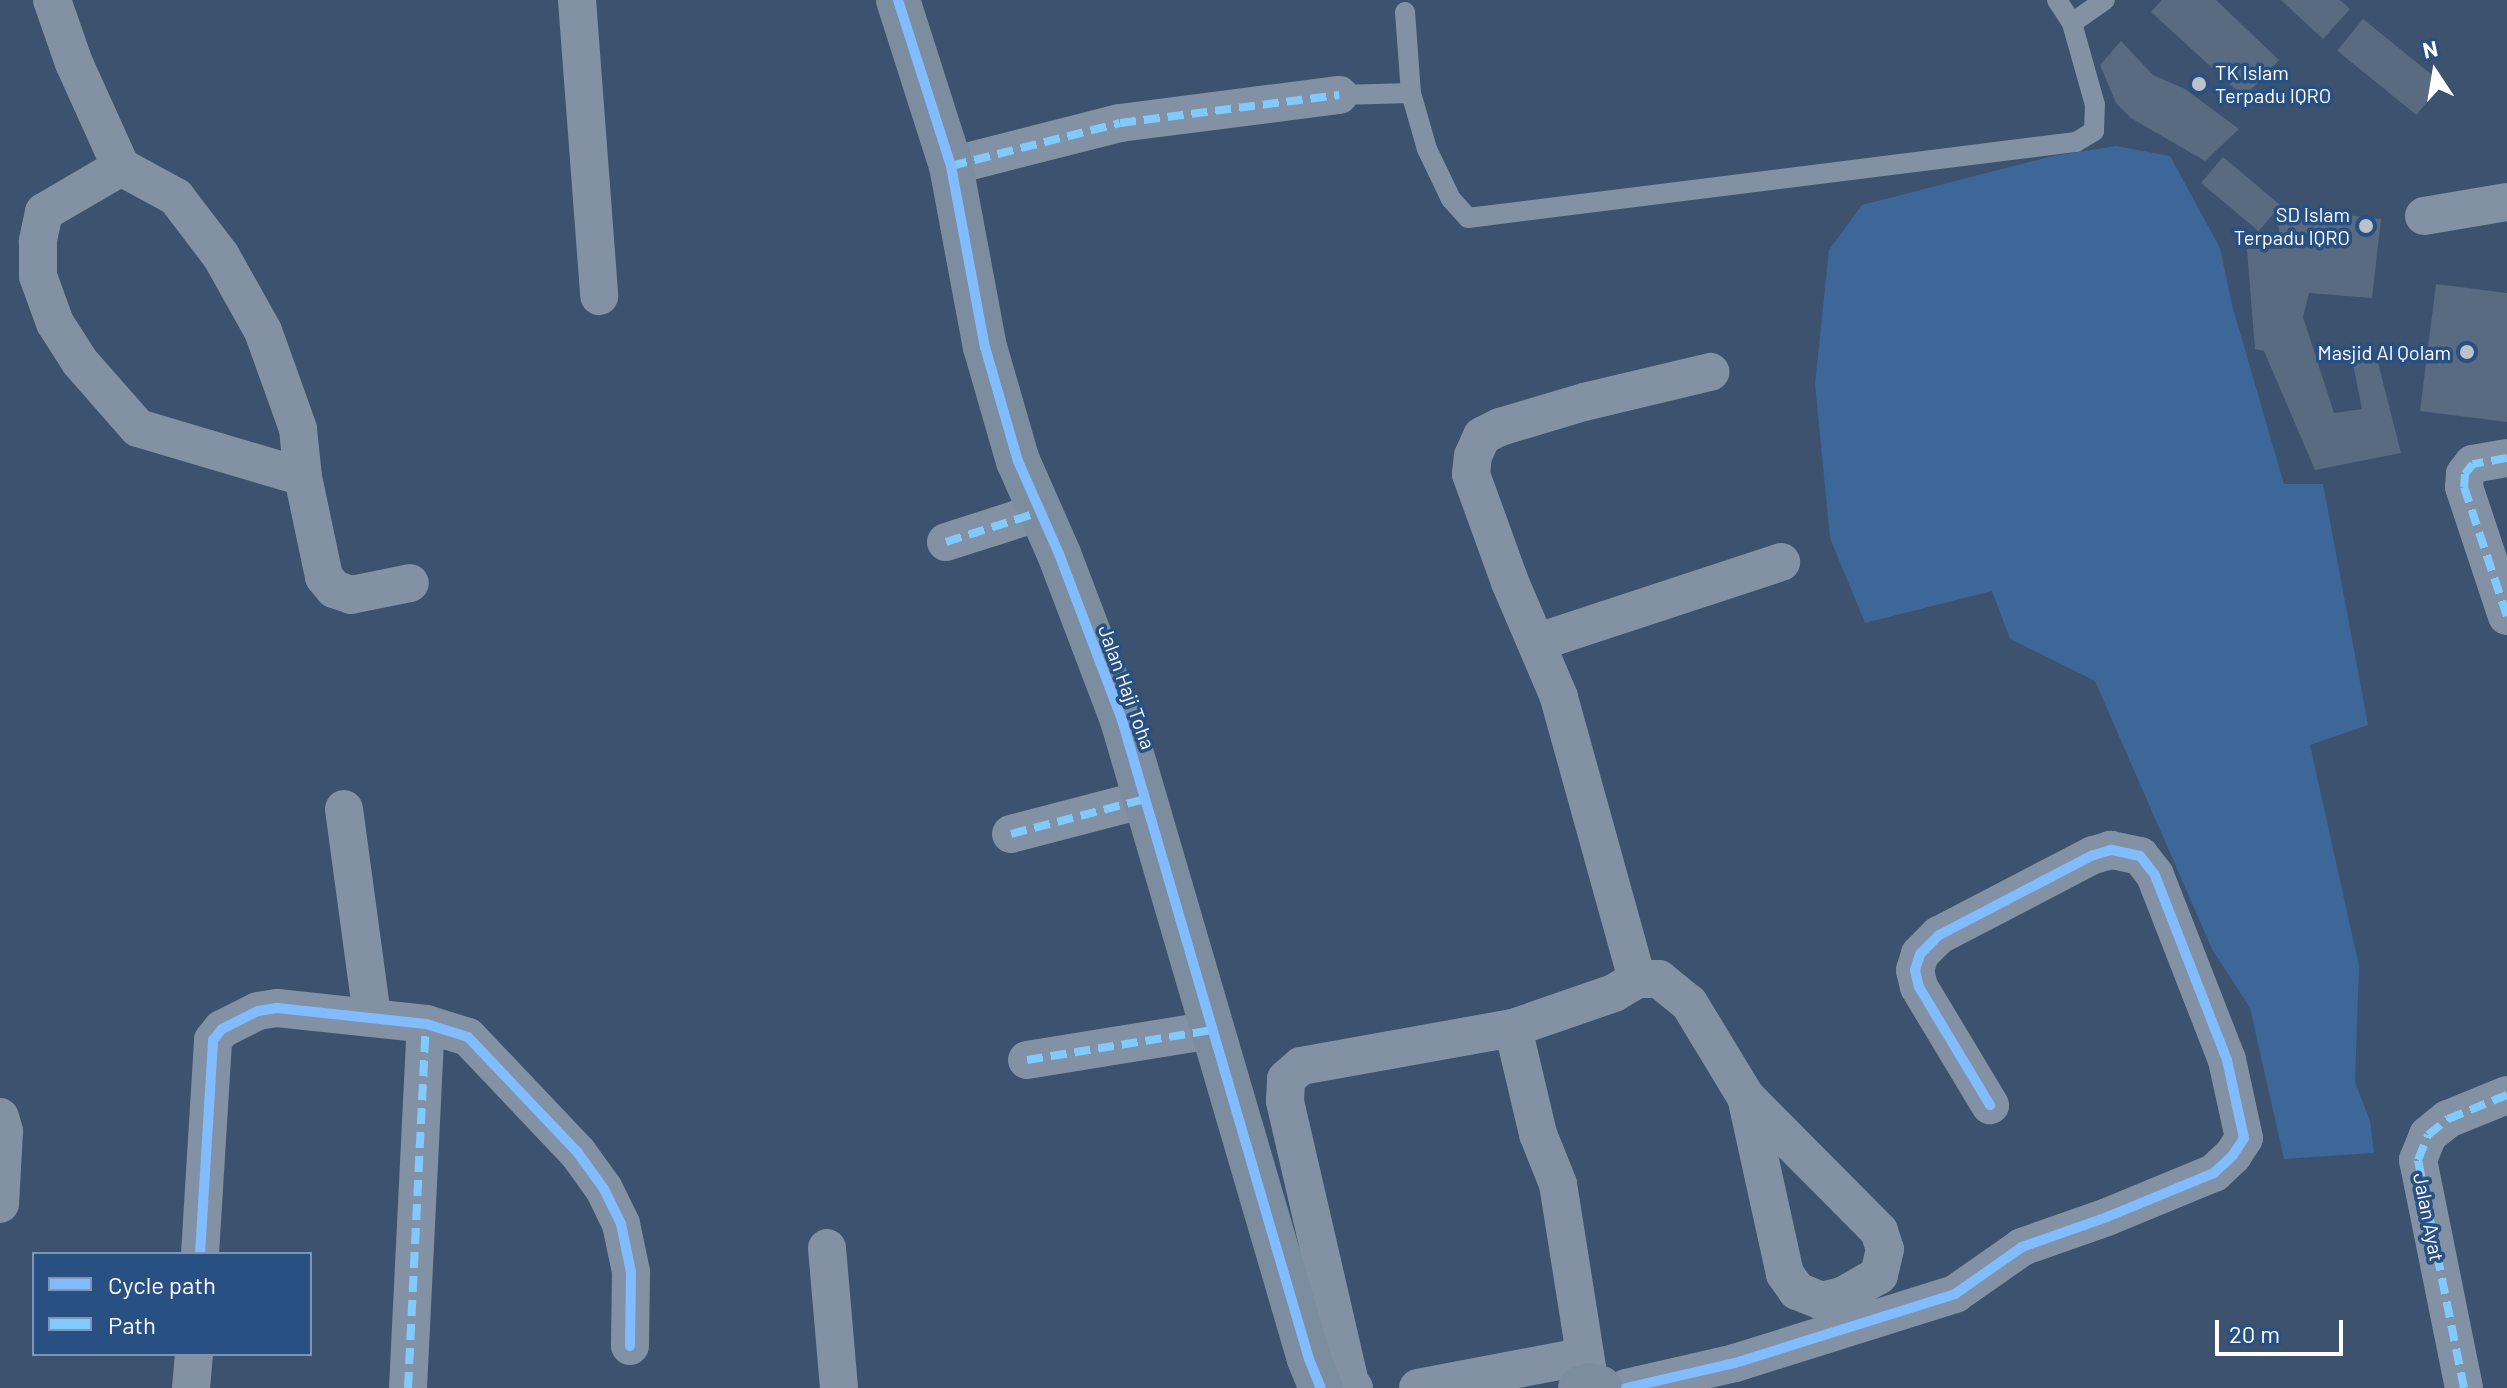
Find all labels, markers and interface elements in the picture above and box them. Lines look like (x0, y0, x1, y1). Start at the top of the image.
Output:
north arrow (2395, 32, 2475, 112)
text: N (2420, 34, 2440, 63)
place label: TK Islam Terpadu IQRO (2215, 60, 2331, 107)
marker: TK Islam Terpadu IQRO (2190, 75, 2208, 93)
place label: SD Islam Terpadu IQRO (2234, 202, 2350, 249)
marker: SD Islam Terpadu IQRO (2357, 217, 2375, 235)
place label: Masjid Al Qolam (2317, 340, 2451, 364)
marker: Masjid Al Qolam (2458, 343, 2476, 361)
street label: Jalan Haji Toha (1093, 622, 1161, 752)
street label: Jalan Ayat (2409, 1171, 2449, 1263)
legend (32, 1252, 312, 1356)
text: Cycle path (108, 1270, 216, 1299)
scale bar (2219, 1304, 2347, 1354)
text: Path (108, 1310, 156, 1339)
text: 20 m (2229, 1319, 2280, 1348)

